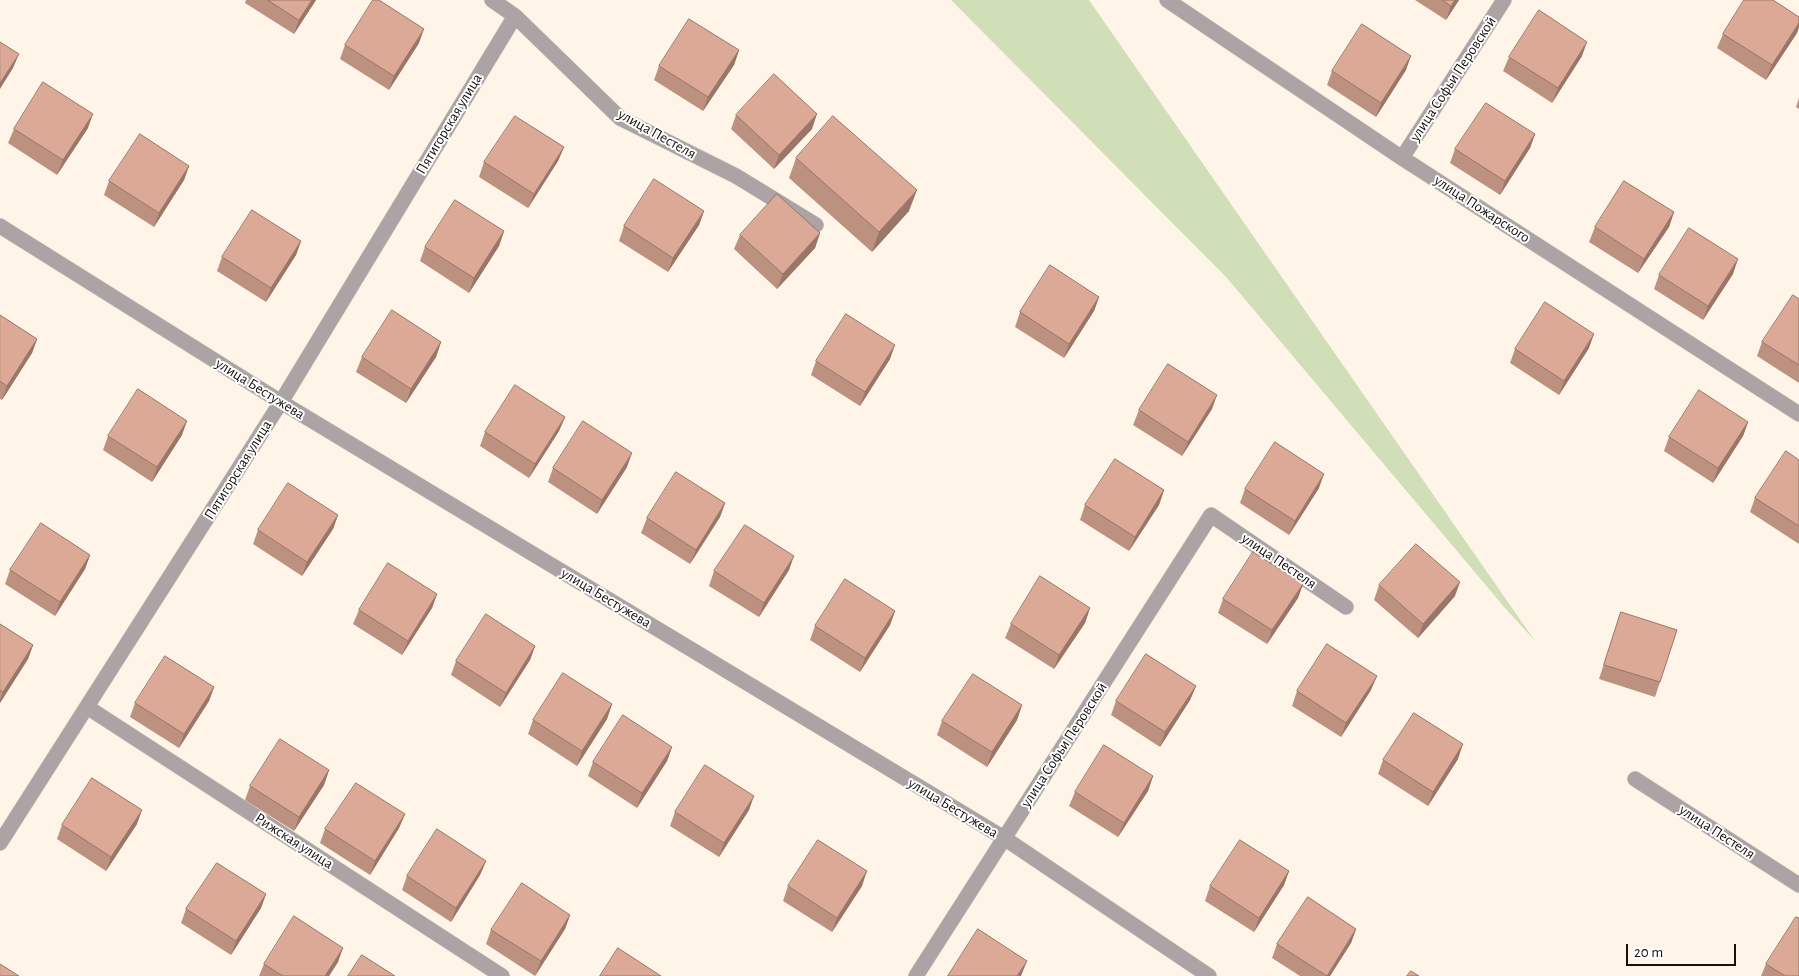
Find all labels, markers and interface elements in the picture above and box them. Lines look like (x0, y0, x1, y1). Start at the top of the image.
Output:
street label: улица Софьи Перовской (1406, 13, 1500, 145)
street label: Пятигорская улица (412, 71, 486, 177)
street label: улица Пестеля (615, 105, 699, 163)
street label: улица Пожарского (1431, 171, 1533, 247)
street label: улица Бестужева (212, 354, 308, 424)
street label: Пятигорская улица (200, 417, 276, 523)
street label: улица Пестеля (1238, 529, 1320, 593)
street label: улица Бестужева (558, 564, 654, 632)
street label: улица Софьи Перовской (1017, 679, 1111, 811)
street label: улица Бестужева (905, 774, 1001, 842)
street label: улица Пестеля (1676, 801, 1758, 863)
street label: Рижская улица (252, 809, 336, 873)
scale bar (1629, 934, 1739, 966)
text: 20 m (1634, 945, 1663, 960)

